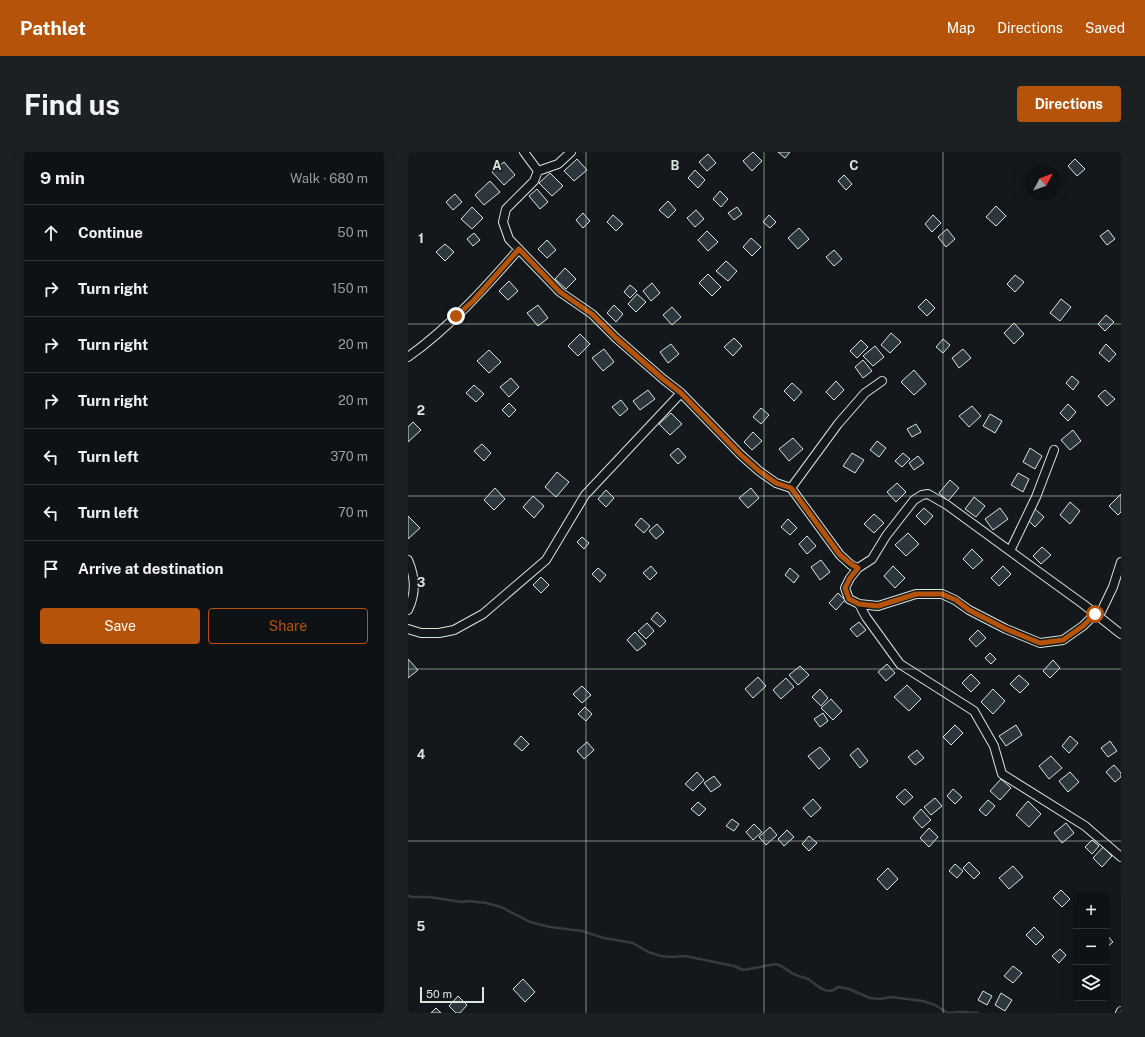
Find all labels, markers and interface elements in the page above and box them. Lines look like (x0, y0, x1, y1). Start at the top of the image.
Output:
text: Pathlet (20, 17, 86, 39)
text: Map (947, 20, 975, 36)
text: Directions (997, 20, 1063, 36)
text: Saved (1085, 20, 1125, 36)
button: Directions (1017, 86, 1121, 122)
text: Find us (24, 88, 120, 121)
text: A (492, 158, 502, 173)
text: B (671, 158, 680, 173)
text: C (849, 158, 859, 173)
north arrow (1025, 164, 1061, 200)
text: 9 min (40, 168, 85, 188)
text: Walk · 680 m (290, 171, 368, 186)
icon: ahead (40, 222, 62, 244)
text: Continue (78, 224, 143, 241)
text: 50 m (337, 225, 368, 240)
text: 1 (418, 231, 424, 246)
icon: right (40, 278, 62, 300)
text: Turn right (78, 280, 148, 297)
text: 150 m (332, 281, 368, 296)
route end (447, 307, 465, 325)
icon: right (40, 334, 62, 356)
text: Turn right (78, 336, 148, 353)
text: 20 m (338, 337, 368, 352)
icon: right (40, 390, 62, 412)
text: Turn right (78, 392, 148, 409)
text: 20 m (338, 393, 368, 408)
text: 2 (417, 403, 425, 418)
icon: left (40, 446, 62, 468)
text: Turn left (78, 448, 139, 465)
text: 370 m (330, 449, 368, 464)
icon: left (40, 502, 62, 524)
text: Turn left (78, 504, 139, 521)
text: 70 m (338, 505, 368, 520)
icon: arrive (40, 558, 62, 580)
text: Arrive at destination (78, 560, 223, 577)
text: 3 (417, 575, 426, 590)
route start (1086, 605, 1104, 623)
button: Save (40, 608, 200, 644)
button: Share (208, 608, 368, 644)
text: 4 (417, 747, 426, 762)
map controls (1073, 893, 1109, 1001)
button: + (1073, 893, 1109, 929)
text: 5 (417, 919, 426, 934)
button: − (1073, 929, 1109, 965)
button: layers (1073, 965, 1109, 1001)
scale bar (420, 985, 484, 1004)
text: 50 m (426, 988, 452, 1000)

